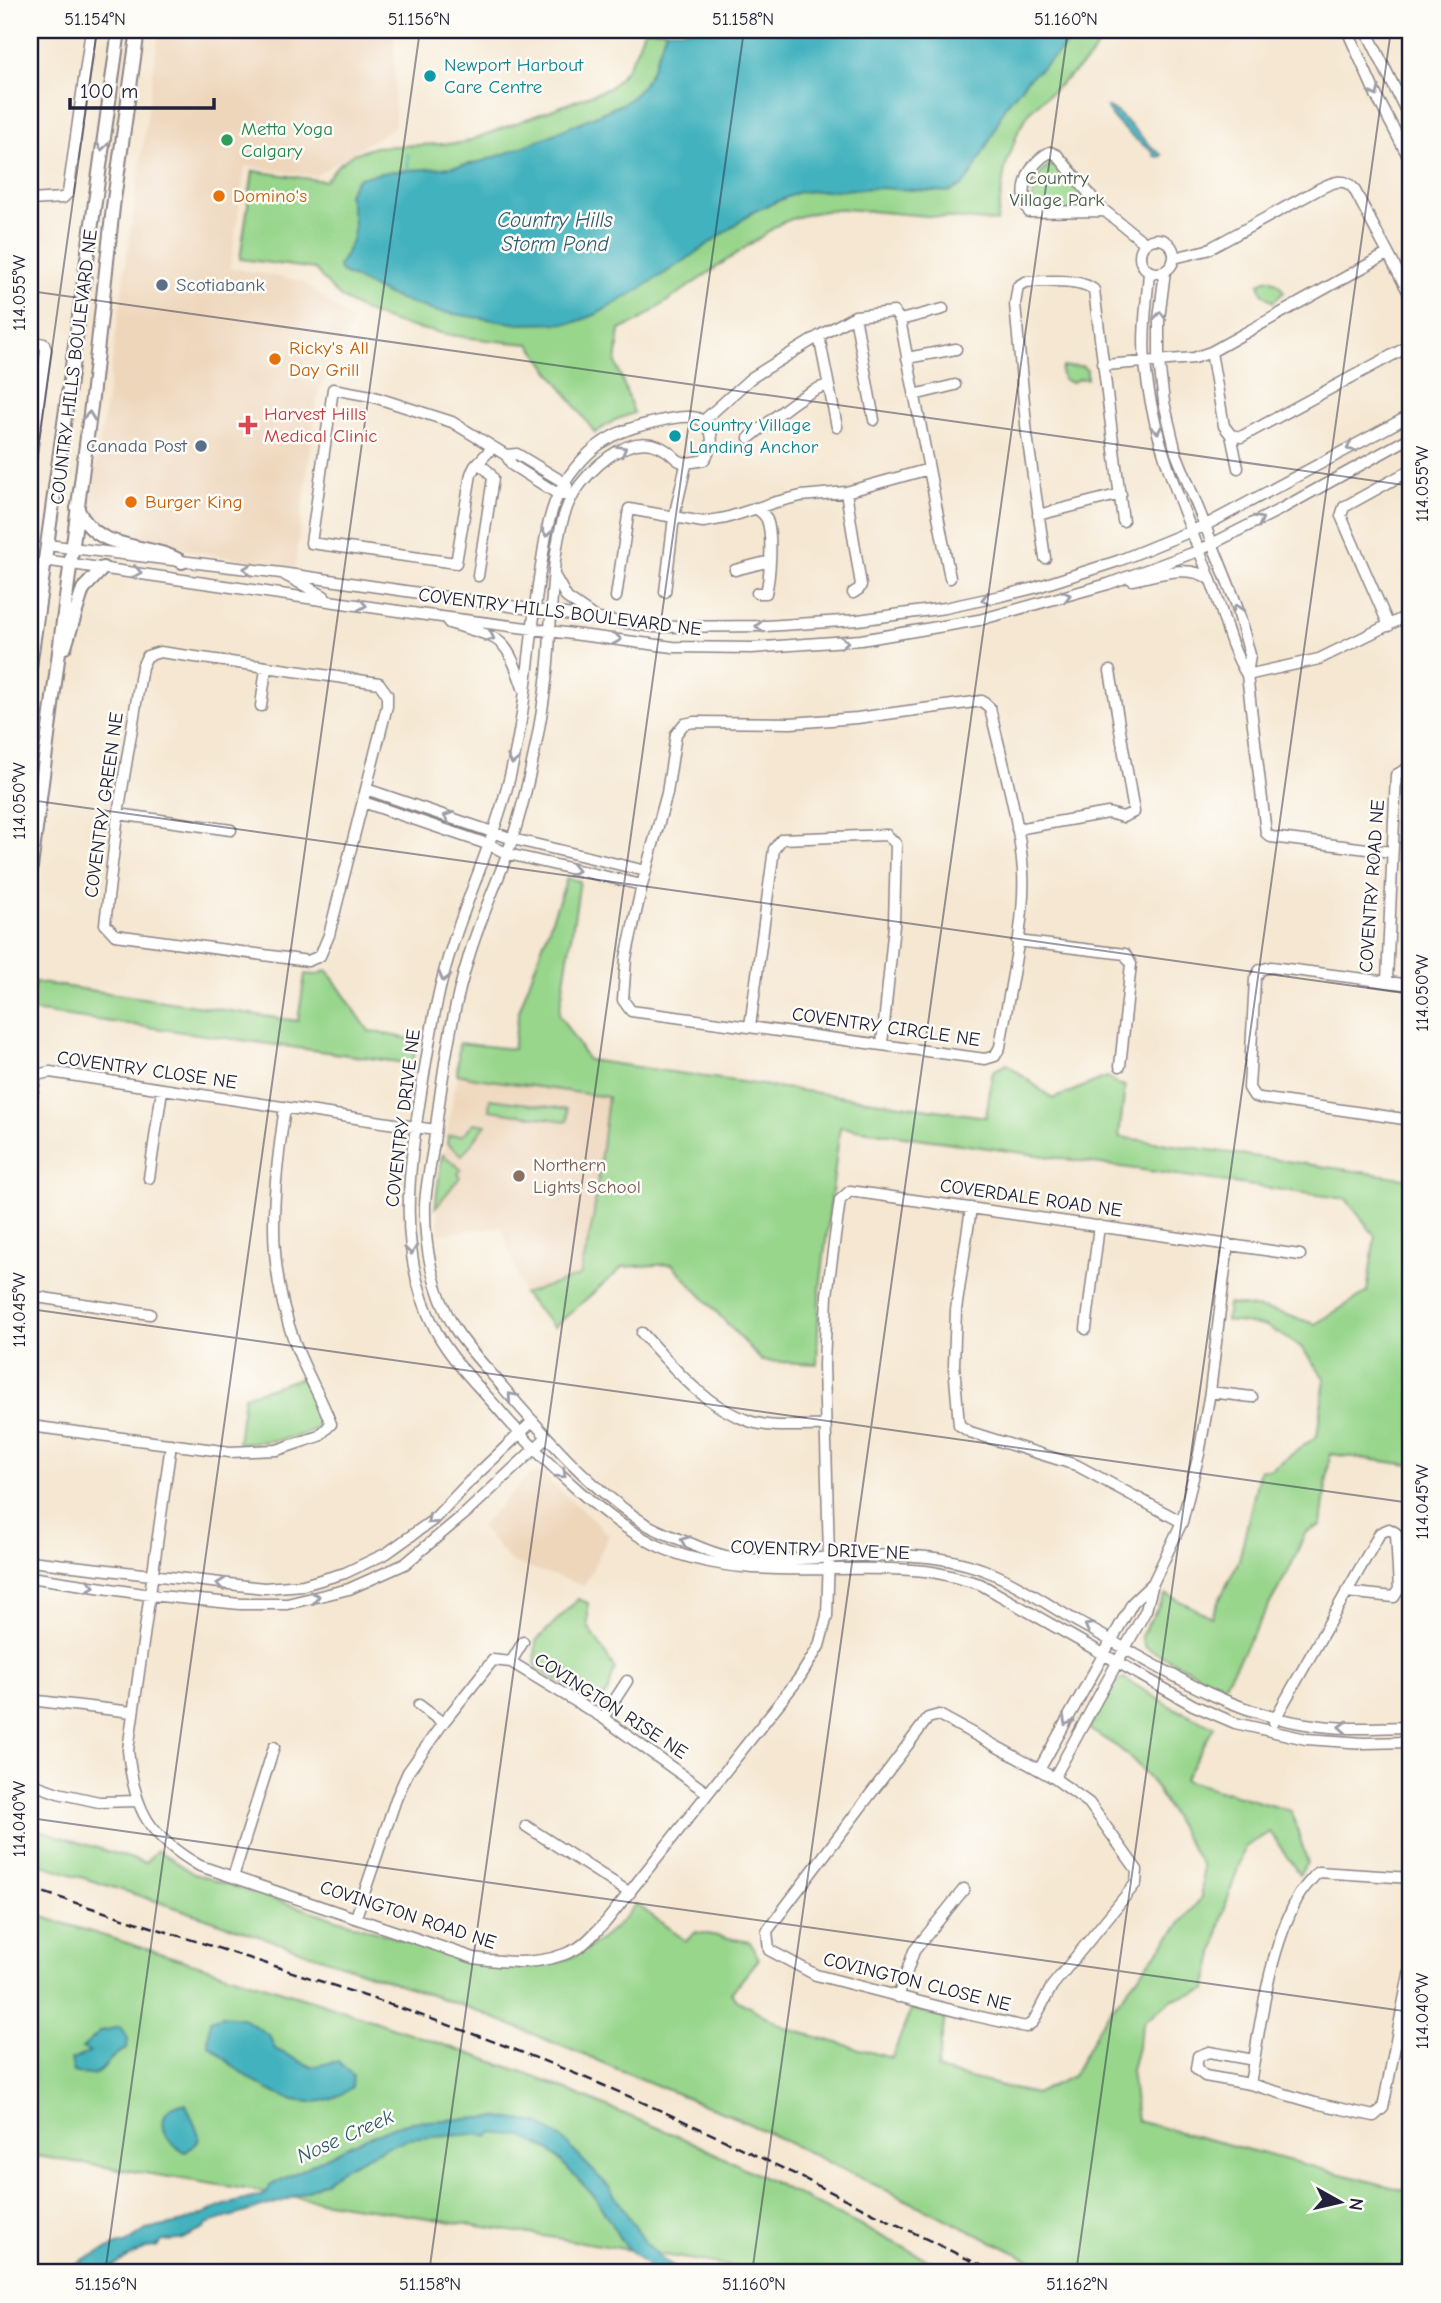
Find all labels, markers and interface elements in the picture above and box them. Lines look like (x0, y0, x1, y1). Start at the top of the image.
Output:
text: 51.154°N (64, 9, 126, 30)
text: 51.156°N (388, 9, 450, 30)
text: 51.158°N (712, 9, 774, 30)
text: 51.160°N (1034, 9, 1098, 30)
place label: Newport Harbout Care Centre (444, 54, 584, 98)
scale bar (70, 66, 214, 110)
marker: Newport Harbout Care Centre (422, 68, 438, 84)
text: 100 m (80, 79, 138, 103)
one-way arrow (1367, 85, 1381, 97)
place label: Metta Yoga Calgary (241, 118, 333, 162)
marker: Metta Yoga Calgary (219, 132, 235, 148)
one-way arrow (95, 140, 110, 152)
park label: Country Village Park (1010, 167, 1105, 211)
place label: Domino's (233, 185, 307, 207)
marker: Domino's (211, 188, 227, 204)
water label: Country Hills Storm Pond (497, 208, 613, 256)
street label: COUNTRY HILLS BOULEVARD NE (46, 228, 102, 506)
text: 114.055°W (9, 255, 30, 331)
place label: Scotiabank (176, 274, 266, 296)
marker: Scotiabank (154, 277, 170, 293)
one-way arrow (1152, 310, 1167, 321)
place label: Ricky's All Day Grill (289, 337, 369, 381)
marker: Ricky's All Day Grill (267, 351, 283, 367)
place label: Harvest Hills Medical Clinic (264, 403, 377, 447)
one-way arrow (82, 410, 97, 422)
place label: Country Village Landing Anchor (689, 414, 819, 458)
marker: Harvest Hills Medical Clinic (238, 415, 258, 435)
one-way arrow (1149, 423, 1164, 435)
marker: Country Village Landing Anchor (667, 428, 683, 444)
place label: Canada Post (86, 435, 188, 457)
marker: Canada Post (193, 438, 209, 454)
one-way arrow (1346, 439, 1358, 453)
one-way arrow (615, 444, 627, 458)
text: 114.055°W (1412, 446, 1433, 522)
place label: Burger King (145, 491, 242, 513)
marker: Burger King (123, 494, 139, 510)
one-way arrow (1252, 514, 1264, 528)
one-way arrow (541, 526, 556, 538)
one-way arrow (242, 562, 254, 577)
one-way arrow (131, 564, 143, 579)
street label: COVENTRY HILLS BOULEVARD NE (417, 584, 703, 640)
one-way arrow (1060, 589, 1072, 604)
one-way arrow (980, 591, 992, 605)
one-way arrow (356, 597, 368, 612)
one-way arrow (1231, 603, 1246, 615)
one-way arrow (754, 618, 765, 634)
one-way arrow (483, 629, 495, 643)
one-way arrow (611, 632, 623, 647)
one-way arrow (839, 634, 850, 649)
street label: COVENTRY GREEN NE (80, 711, 128, 899)
one-way arrow (507, 754, 522, 766)
text: 114.050°W (9, 762, 30, 840)
street label: COVENTRY ROAD NE (1355, 799, 1389, 973)
one-way arrow (442, 811, 455, 825)
one-way arrow (568, 862, 580, 877)
text: 114.050°W (1412, 954, 1433, 1032)
one-way arrow (437, 970, 452, 982)
street label: COVENTRY CIRCLE NE (790, 1003, 982, 1051)
street label: COVENTRY DRIVE NE (381, 1028, 425, 1208)
street label: COVENTRY CLOSE NE (56, 1046, 238, 1094)
place label: Northern Lights School (533, 1154, 641, 1198)
marker: Northern Lights School (511, 1168, 527, 1184)
street label: COVERDALE ROAD NE (939, 1174, 1123, 1222)
one-way arrow (403, 1244, 418, 1256)
text: 114.045°W (9, 1272, 30, 1348)
one-way arrow (508, 1393, 520, 1406)
text: 114.045°W (1412, 1464, 1433, 1540)
one-way arrow (554, 1465, 567, 1478)
one-way arrow (426, 1512, 439, 1524)
one-way arrow (679, 1536, 691, 1550)
street label: COVENTRY DRIVE NE (730, 1536, 910, 1564)
one-way arrow (215, 1577, 227, 1592)
one-way arrow (84, 1578, 96, 1593)
one-way arrow (308, 1591, 320, 1606)
one-way arrow (1084, 1622, 1096, 1635)
street label: COVINGTON RISE NE (530, 1648, 692, 1764)
one-way arrow (1062, 1714, 1075, 1726)
one-way arrow (1337, 1720, 1348, 1735)
text: 114.040°W (9, 1780, 30, 1857)
street label: COVINGTON ROAD NE (317, 1876, 499, 1954)
street label: COVINGTON CLOSE NE (821, 1948, 1013, 2016)
text: 114.040°W (1412, 1972, 1433, 2049)
water label: Nose Creek (293, 2104, 398, 2168)
north arrow (1304, 2166, 1374, 2236)
text: N (1344, 2197, 1368, 2212)
text: 51.156°N (75, 2274, 137, 2295)
text: 51.158°N (399, 2274, 461, 2295)
text: 51.160°N (722, 2274, 786, 2295)
text: 51.162°N (1046, 2274, 1108, 2295)

